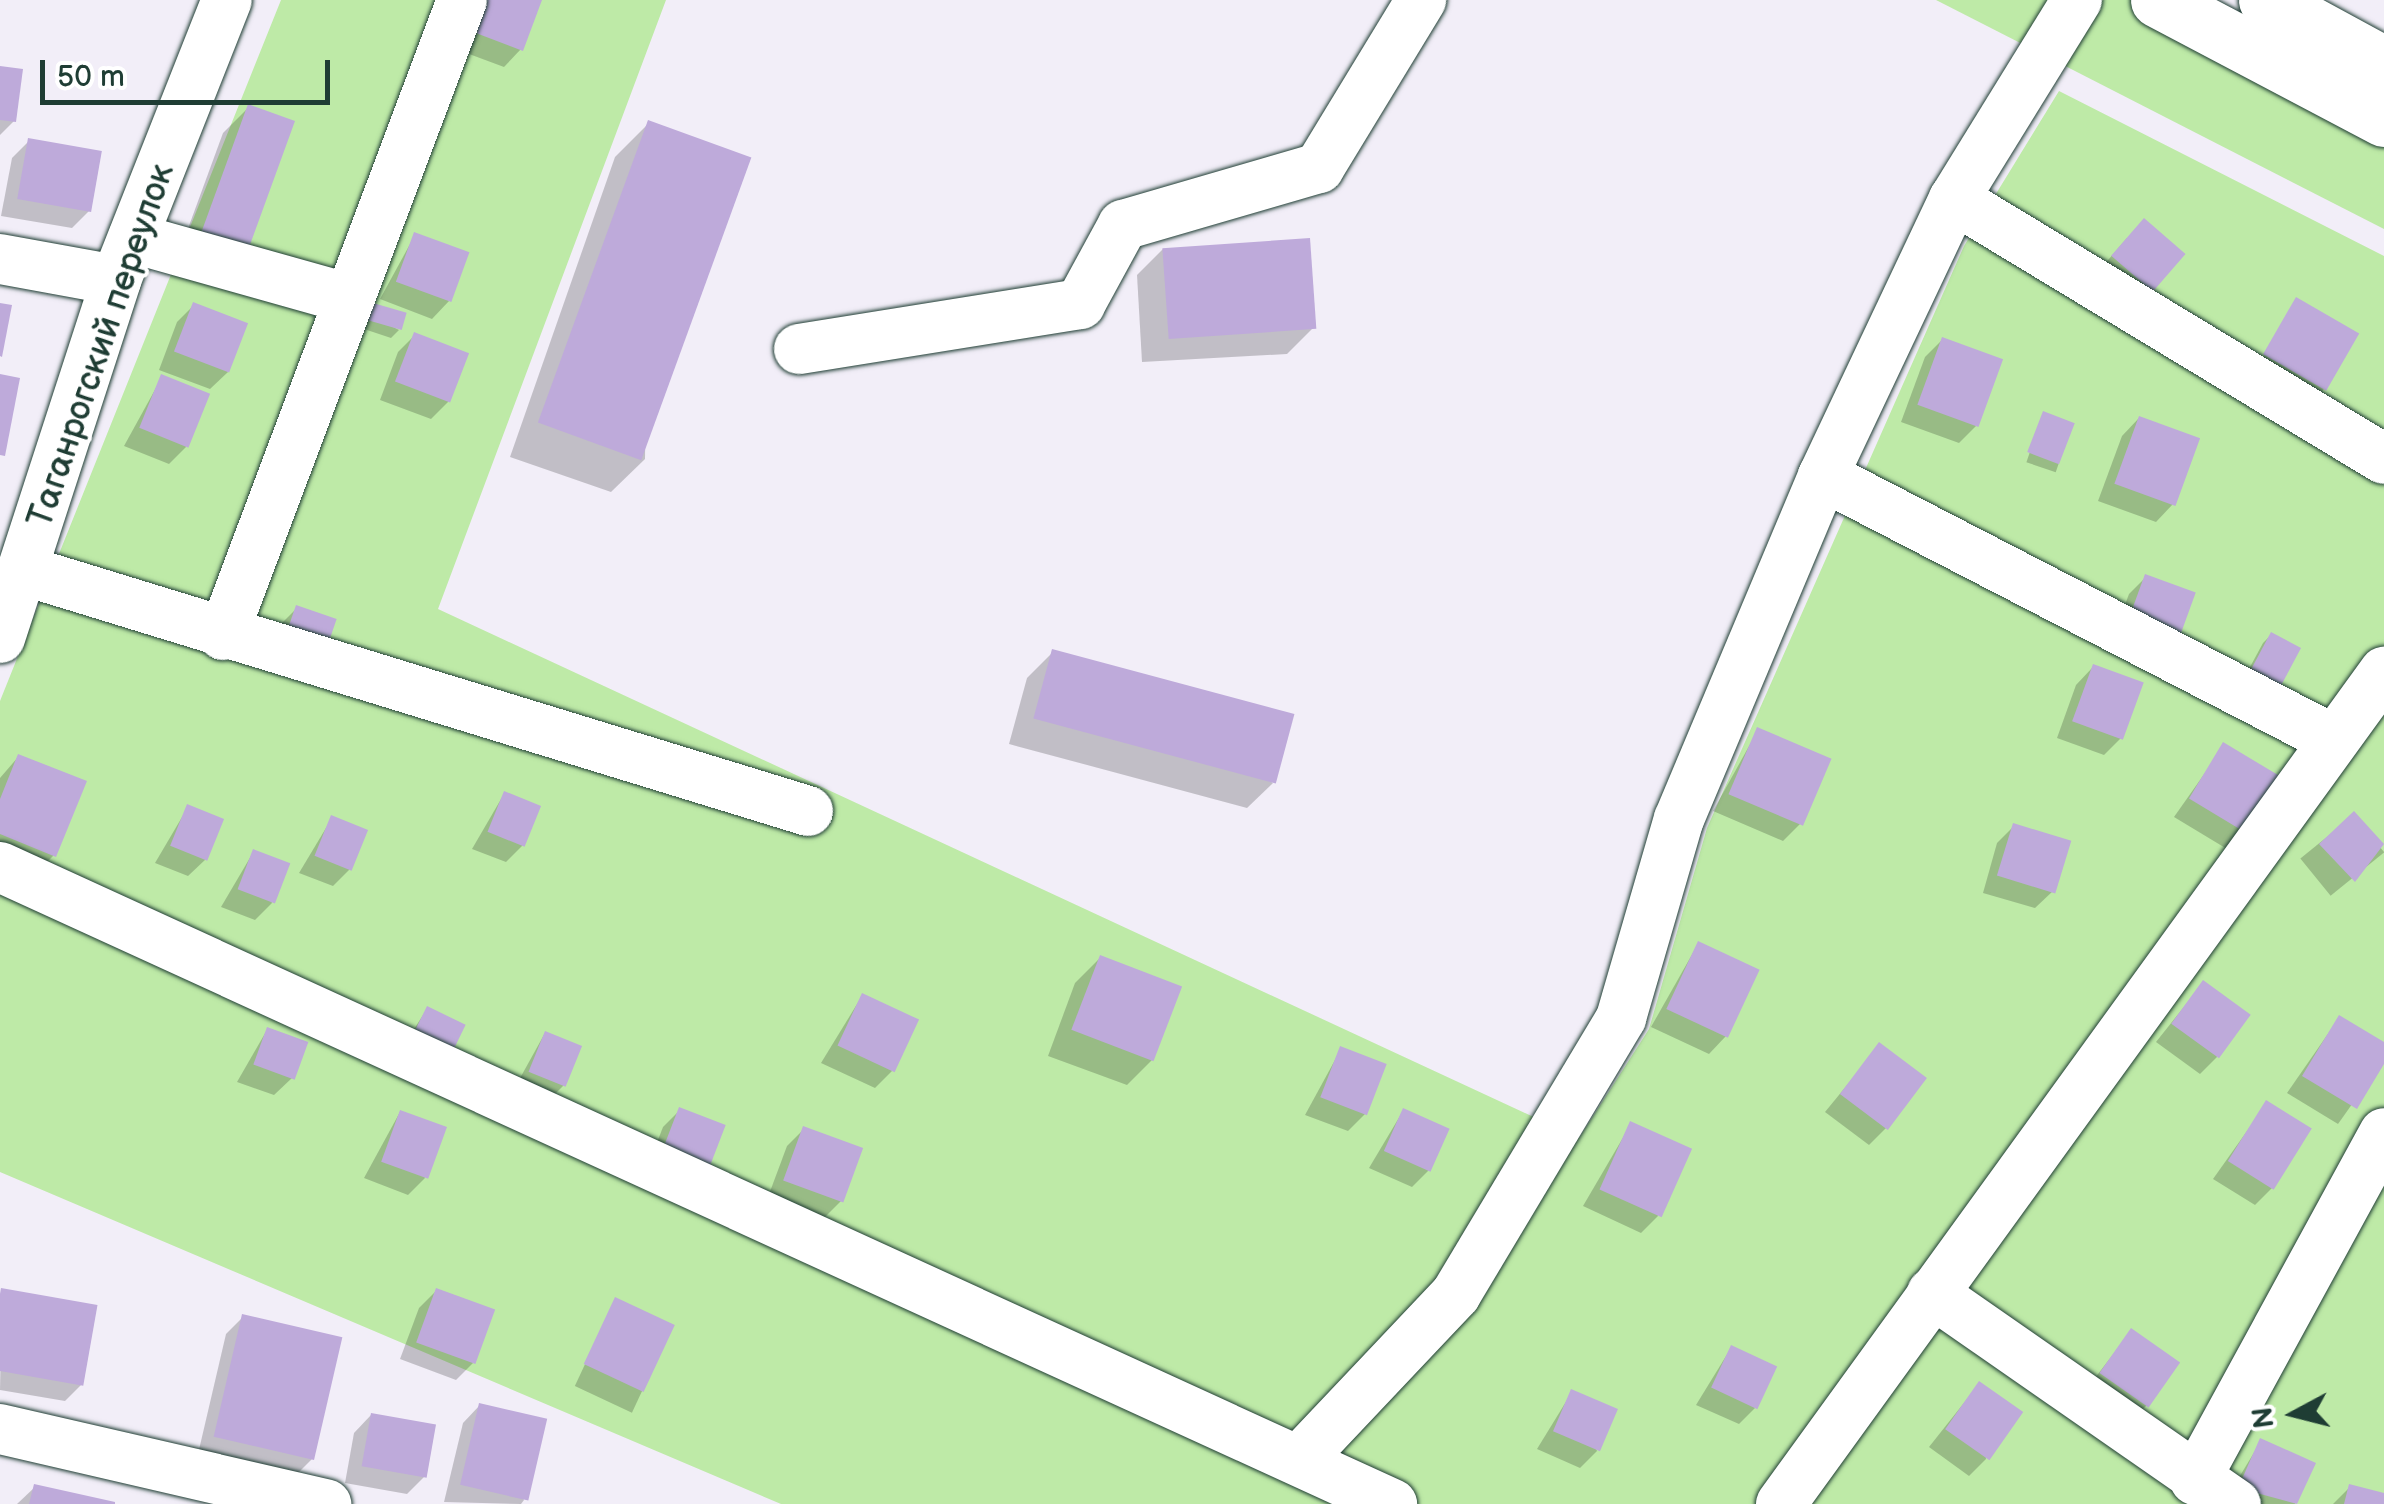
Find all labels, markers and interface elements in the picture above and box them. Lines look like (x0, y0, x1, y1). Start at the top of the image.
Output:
scale bar (45, 40, 335, 102)
text: 50 m (57, 59, 125, 95)
street label: Таганрогский переулок (20, 159, 184, 533)
north arrow (2244, 1364, 2344, 1464)
text: N (2246, 1405, 2281, 1430)

